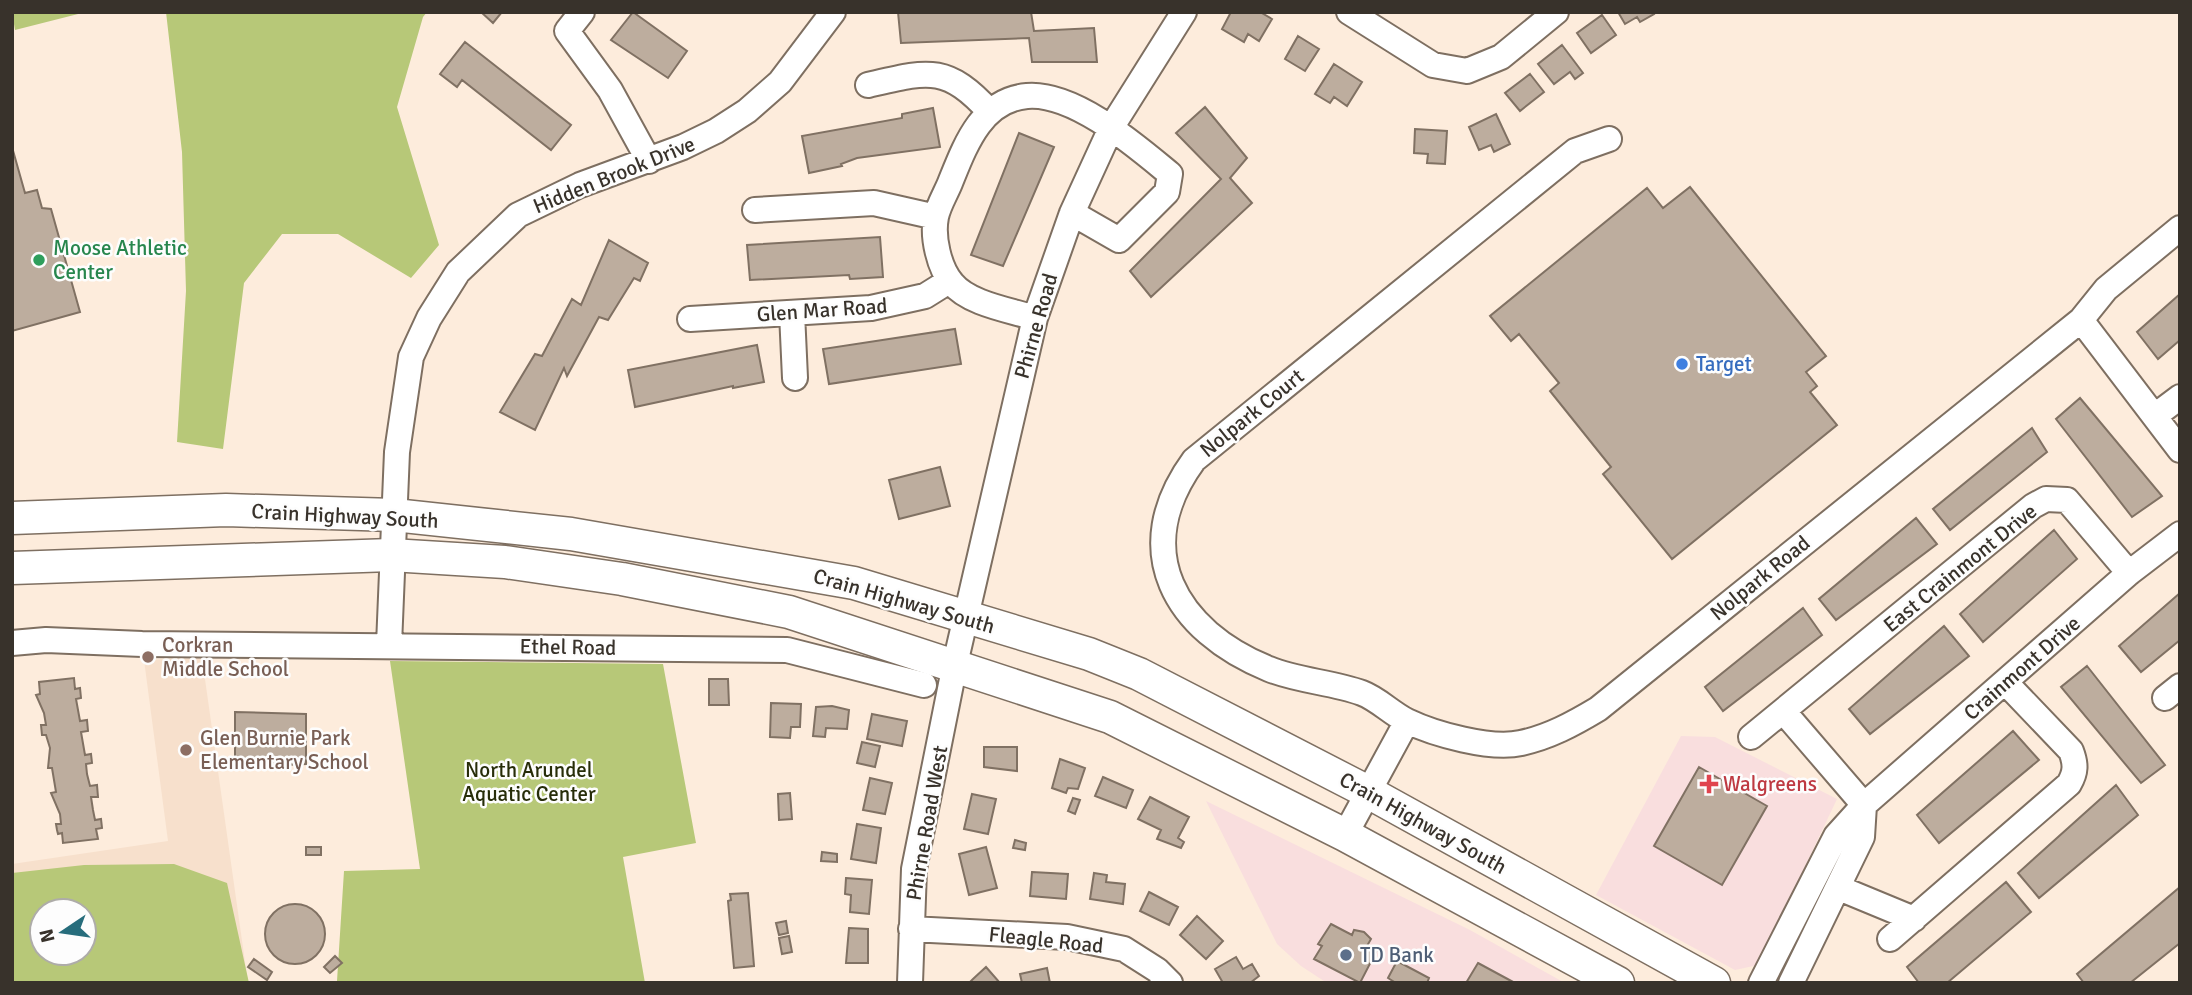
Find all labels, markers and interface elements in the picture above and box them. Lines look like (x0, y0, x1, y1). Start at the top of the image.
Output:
street label: Hidden Brook Drive (529, 131, 699, 219)
place label: Moose Athletic Center (53, 235, 187, 285)
marker: Moose Athletic Center (31, 252, 47, 268)
street label: Phirne Road (1009, 270, 1063, 382)
street label: Glen Mar Road (756, 292, 888, 328)
place label: Target (1696, 351, 1752, 377)
marker: Target (1674, 356, 1690, 372)
street label: Nolpark Court (1195, 363, 1309, 463)
street label: Crain Highway South (251, 498, 439, 534)
street label: East Crainmont Drive (1878, 498, 2042, 638)
street label: Nolpark Road (1705, 530, 1815, 626)
street label: Crain Highway South (810, 563, 998, 639)
street label: Crainmont Drive (1958, 610, 2086, 726)
place label: Corkran Middle School (162, 632, 289, 682)
street label: Ethel Road (519, 633, 617, 661)
marker: Corkran Middle School (140, 649, 156, 665)
place label: Glen Burnie Park Elementary School (200, 725, 369, 775)
marker: Glen Burnie Park Elementary School (178, 742, 194, 758)
street label: Phirne Road West (901, 743, 953, 903)
park label: North Arundel Aquatic Center (462, 757, 596, 807)
street label: Crain Highway South (1335, 766, 1511, 880)
place label: Walgreens (1723, 771, 1817, 797)
marker: Walgreens (1701, 776, 1717, 792)
north arrow (28, 897, 98, 967)
street label: Fleagle Road (987, 921, 1105, 959)
text: N (34, 926, 61, 945)
place label: TD Bank (1360, 942, 1434, 968)
marker: TD Bank (1338, 947, 1354, 963)

